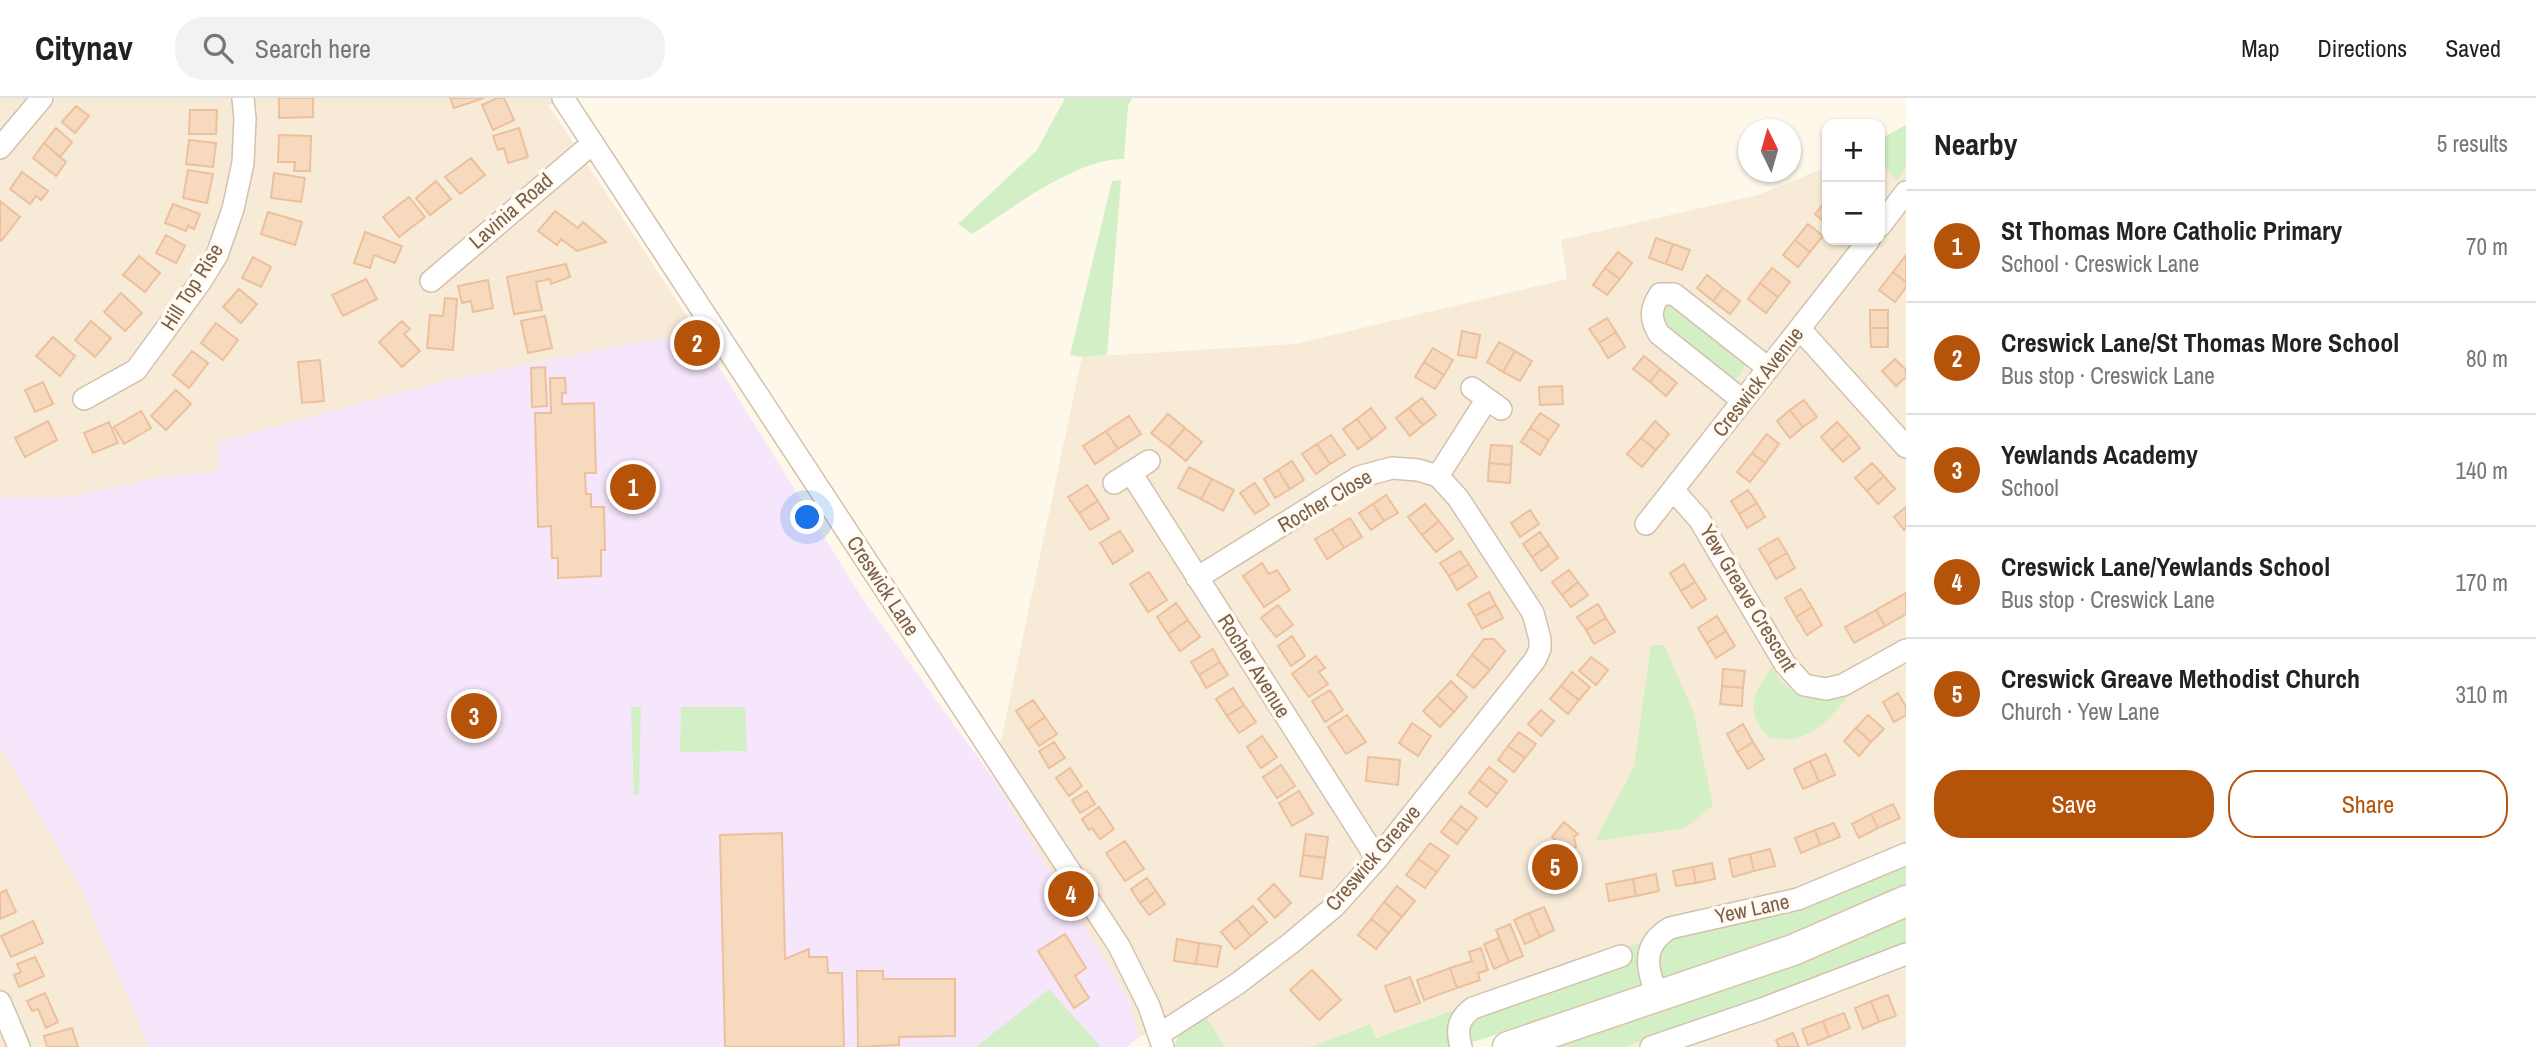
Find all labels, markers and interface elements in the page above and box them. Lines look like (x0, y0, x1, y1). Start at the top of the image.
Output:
search box (175, 17, 665, 80)
text: Citynav (35, 26, 133, 70)
icon: search (199, 29, 237, 67)
text: Search here (255, 31, 371, 66)
text: Map (2241, 32, 2279, 64)
text: Directions (2317, 32, 2407, 64)
text: Saved (2445, 32, 2501, 64)
north arrow (1738, 119, 1801, 182)
map controls (1822, 119, 1885, 245)
button: + (1822, 119, 1885, 182)
text: Nearby (1934, 124, 2017, 164)
text: 5 results (2437, 128, 2508, 159)
street label: Lavinia Road (462, 166, 559, 255)
button: − (1822, 182, 1885, 245)
text: St Thomas More Catholic Primary (2001, 213, 2342, 248)
text: 1 (1952, 231, 1962, 262)
text: 70 m (2466, 231, 2508, 262)
street label: Hill Top Rise (153, 238, 230, 336)
text: School · Creswick Lane (2001, 248, 2199, 279)
pin: 2 (674, 317, 720, 369)
street label: Creswick Avenue (1705, 320, 1810, 443)
text: Creswick Lane/St Thomas More School (2001, 325, 2399, 360)
text: 2 (1952, 343, 1962, 374)
text: 80 m (2466, 343, 2508, 374)
text: Bus stop · Creswick Lane (2001, 360, 2215, 391)
text: Yewlands Academy (2001, 437, 2198, 472)
text: 3 (1952, 455, 1962, 486)
text: 140 m (2456, 455, 2508, 486)
pin: 1 (610, 461, 656, 513)
street label: Rocher Close (1272, 462, 1377, 539)
text: School (2001, 472, 2059, 503)
your location (790, 500, 824, 534)
street label: Yew Greave Crescent (1693, 519, 1804, 677)
street label: Creswick Lane (840, 530, 927, 641)
text: Creswick Lane/Yewlands School (2001, 549, 2330, 584)
text: 4 (1952, 567, 1962, 598)
text: 170 m (2456, 567, 2508, 598)
text: Bus stop · Creswick Lane (2001, 584, 2215, 615)
street label: Rocher Avenue (1211, 608, 1298, 723)
text: Creswick Greave Methodist Church (2001, 661, 2360, 696)
text: 5 (1952, 679, 1962, 710)
text: 310 m (2456, 679, 2508, 710)
pin: 3 (451, 690, 497, 742)
text: Church · Yew Lane (2001, 696, 2160, 727)
button: Save (1934, 770, 2214, 838)
button: Share (2228, 770, 2508, 838)
street label: Creswick Greave (1318, 798, 1427, 917)
pin: 5 (1532, 841, 1578, 893)
pin: 4 (1048, 868, 1094, 920)
street label: Yew Lane (1712, 887, 1792, 931)

